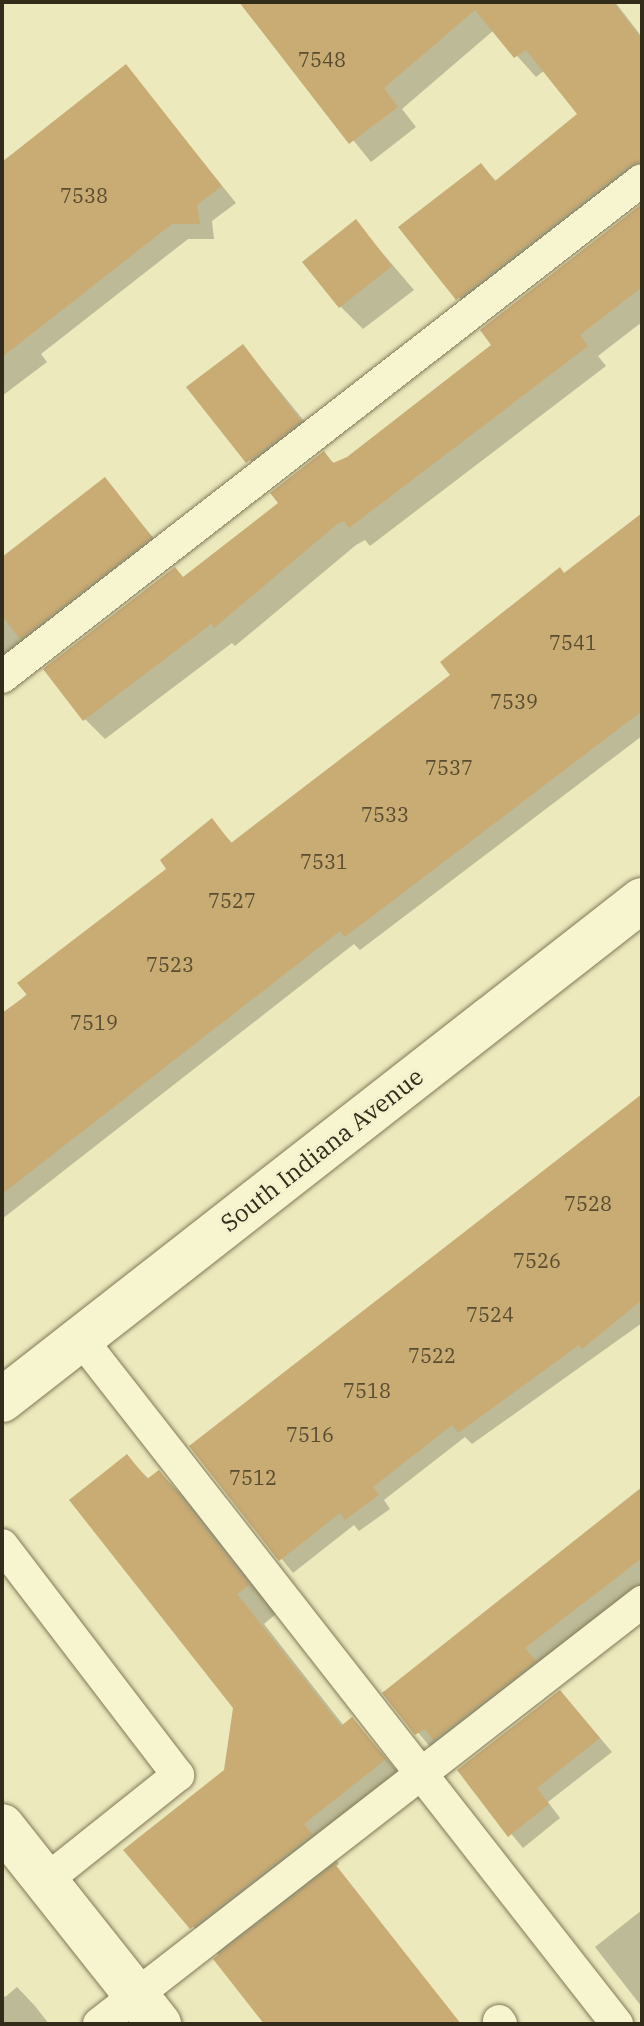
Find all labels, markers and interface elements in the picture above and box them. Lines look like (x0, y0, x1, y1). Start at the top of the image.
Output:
house number: 7548 (298, 47, 346, 71)
house number: 7538 (60, 183, 108, 207)
house number: 7541 (549, 630, 597, 654)
house number: 7539 (490, 689, 538, 713)
house number: 7537 (425, 755, 473, 779)
house number: 7533 (361, 802, 409, 826)
house number: 7531 (300, 849, 348, 873)
house number: 7527 (208, 888, 256, 912)
house number: 7523 (146, 952, 194, 976)
house number: 7519 (70, 1010, 118, 1034)
street label: South Indiana Avenue (215, 1062, 429, 1238)
house number: 7528 (564, 1191, 612, 1215)
house number: 7526 (513, 1248, 561, 1272)
house number: 7524 (466, 1302, 514, 1326)
house number: 7522 (408, 1343, 456, 1367)
house number: 7518 (343, 1378, 391, 1402)
house number: 7516 (286, 1422, 334, 1446)
house number: 7512 (229, 1465, 277, 1489)

